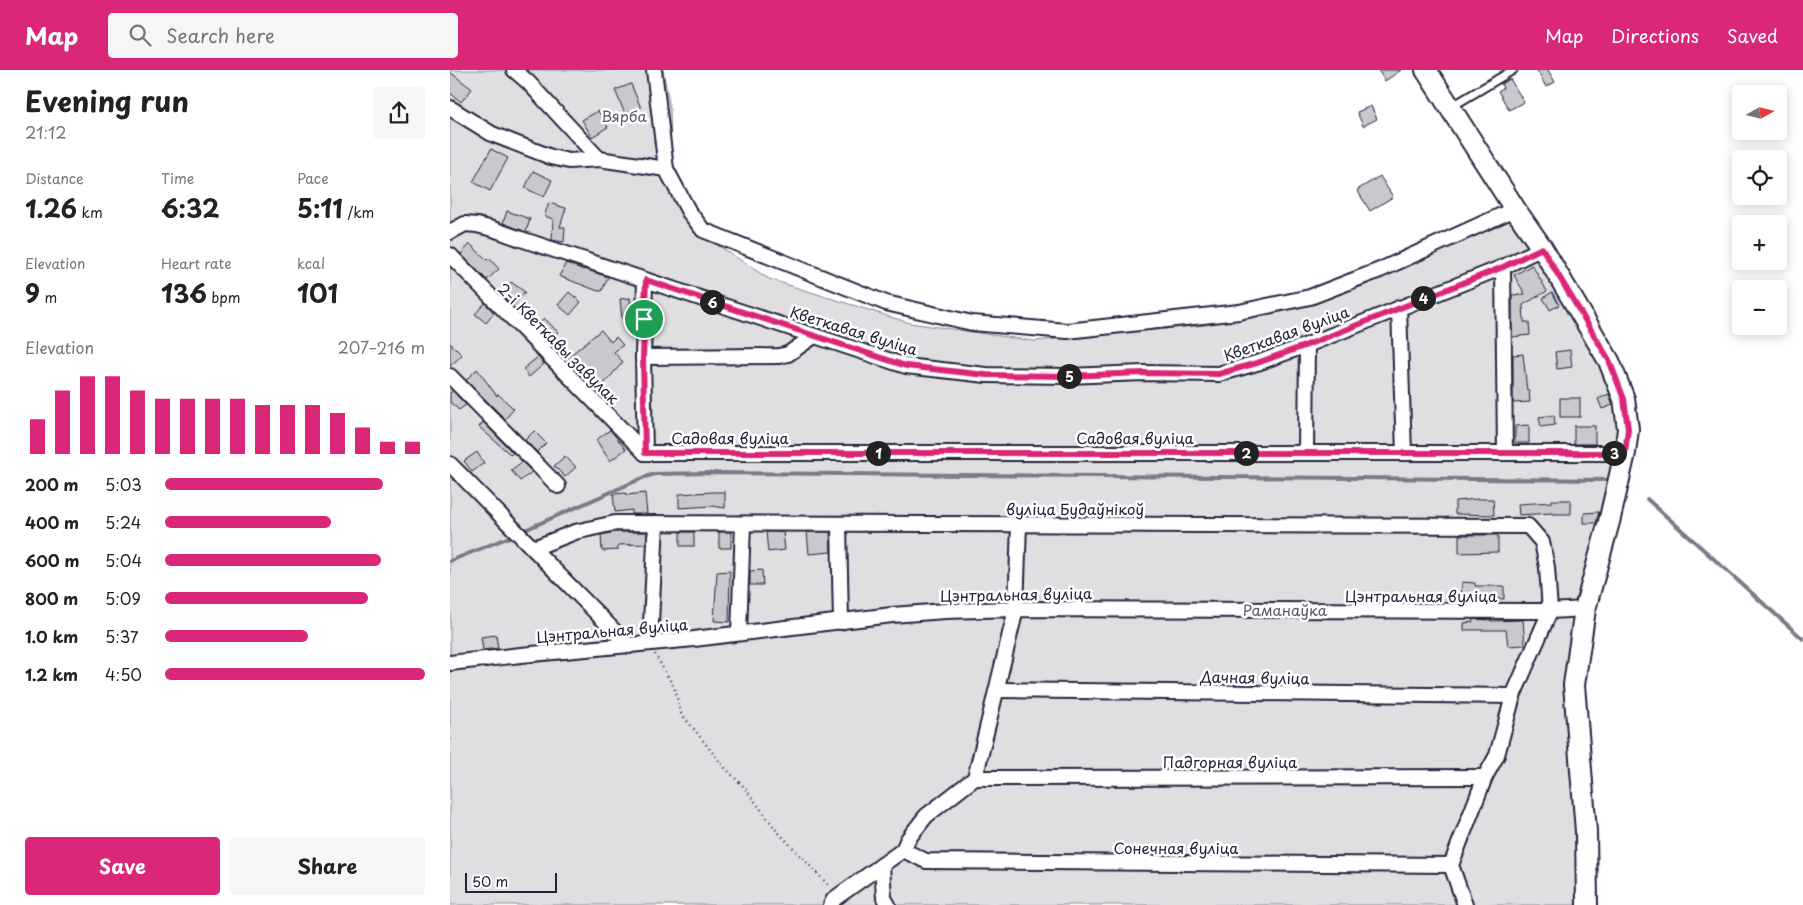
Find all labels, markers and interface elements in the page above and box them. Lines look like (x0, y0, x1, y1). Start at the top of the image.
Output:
search box (108, 13, 458, 58)
text: Map (25, 17, 78, 53)
icon: search (126, 21, 154, 49)
text: Search here (166, 21, 275, 49)
text: Map (1545, 22, 1583, 49)
text: Directions (1611, 22, 1699, 49)
text: Saved (1727, 22, 1778, 49)
text: Evening run (25, 79, 189, 122)
north arrow (1732, 85, 1788, 140)
map controls (1732, 85, 1787, 335)
button: share (373, 87, 425, 139)
park label: Вярба (601, 104, 647, 127)
text: 21:12 (25, 120, 67, 144)
button: locate (1732, 150, 1787, 205)
text: Distance (25, 168, 84, 189)
text: Time (161, 168, 194, 189)
text: Pace (297, 168, 329, 189)
text: 1.26 (25, 189, 77, 227)
text: 6:32 (161, 189, 219, 227)
text: 5:11 (297, 189, 343, 227)
text: km (77, 202, 103, 223)
text: /km (343, 202, 374, 223)
button: + (1732, 215, 1787, 270)
text: Elevation (25, 253, 85, 274)
text: Heart rate (161, 253, 232, 274)
text: kcal (297, 253, 325, 274)
text: 9 (25, 274, 40, 312)
text: 136 (161, 274, 207, 312)
text: 101 (297, 274, 338, 312)
street label: 2-і Кветкавы завулак (493, 277, 625, 409)
button: − (1732, 280, 1787, 335)
pin: 4 (1410, 286, 1436, 310)
text: m (40, 287, 57, 308)
text: bpm (207, 287, 240, 308)
text: 4 (1419, 288, 1428, 309)
pin: 6 (700, 290, 724, 314)
text: 6 (708, 292, 717, 313)
pin (623, 298, 665, 340)
street label: Кветкавая вуліца (1220, 299, 1353, 366)
street label: Кветкавая вуліца (787, 300, 921, 361)
icon: arrive (630, 305, 658, 333)
text: Elevation (25, 335, 94, 359)
text: 207–216 m (338, 335, 425, 359)
pin: 5 (1056, 364, 1082, 388)
text: 5 (1065, 366, 1074, 387)
street label: Садовая вуліца (671, 426, 790, 449)
street label: Садовая вуліца (1076, 426, 1195, 449)
pin: 1 (866, 440, 890, 466)
pin: 2 (1234, 440, 1258, 466)
pin: 3 (1602, 440, 1626, 466)
text: 1 (875, 443, 882, 464)
text: 2 (1242, 443, 1251, 464)
text: 3 (1610, 443, 1619, 464)
text: 200 m (25, 472, 79, 496)
text: 5:03 (105, 472, 142, 496)
street label: вуліца Будаўнікоў (1006, 497, 1144, 520)
text: 400 m (25, 510, 79, 534)
text: 5:24 (105, 510, 141, 534)
text: 600 m (25, 548, 79, 572)
text: 5:04 (105, 548, 142, 572)
street label: Цэнтральная вуліца (940, 581, 1093, 607)
street label: Цэнтральная вуліца (1345, 584, 1498, 607)
text: 800 m (25, 586, 78, 610)
text: 5:09 (105, 586, 141, 610)
park label: Раманаўка (1243, 598, 1328, 621)
street label: Цэнтральная вуліца (535, 612, 690, 648)
text: 1.0 km (25, 624, 78, 648)
text: 5:37 (105, 624, 139, 648)
text: 1.2 km (25, 662, 78, 686)
text: 4:50 (105, 662, 142, 686)
street label: Дачная вуліца (1199, 665, 1311, 689)
street label: Падгорная вуліца (1163, 750, 1298, 773)
street label: Сонечная вуліца (1113, 836, 1239, 859)
button: Save (25, 837, 220, 895)
button: Share (230, 837, 425, 895)
scale bar (465, 870, 558, 893)
text: 50 m (472, 871, 508, 892)

